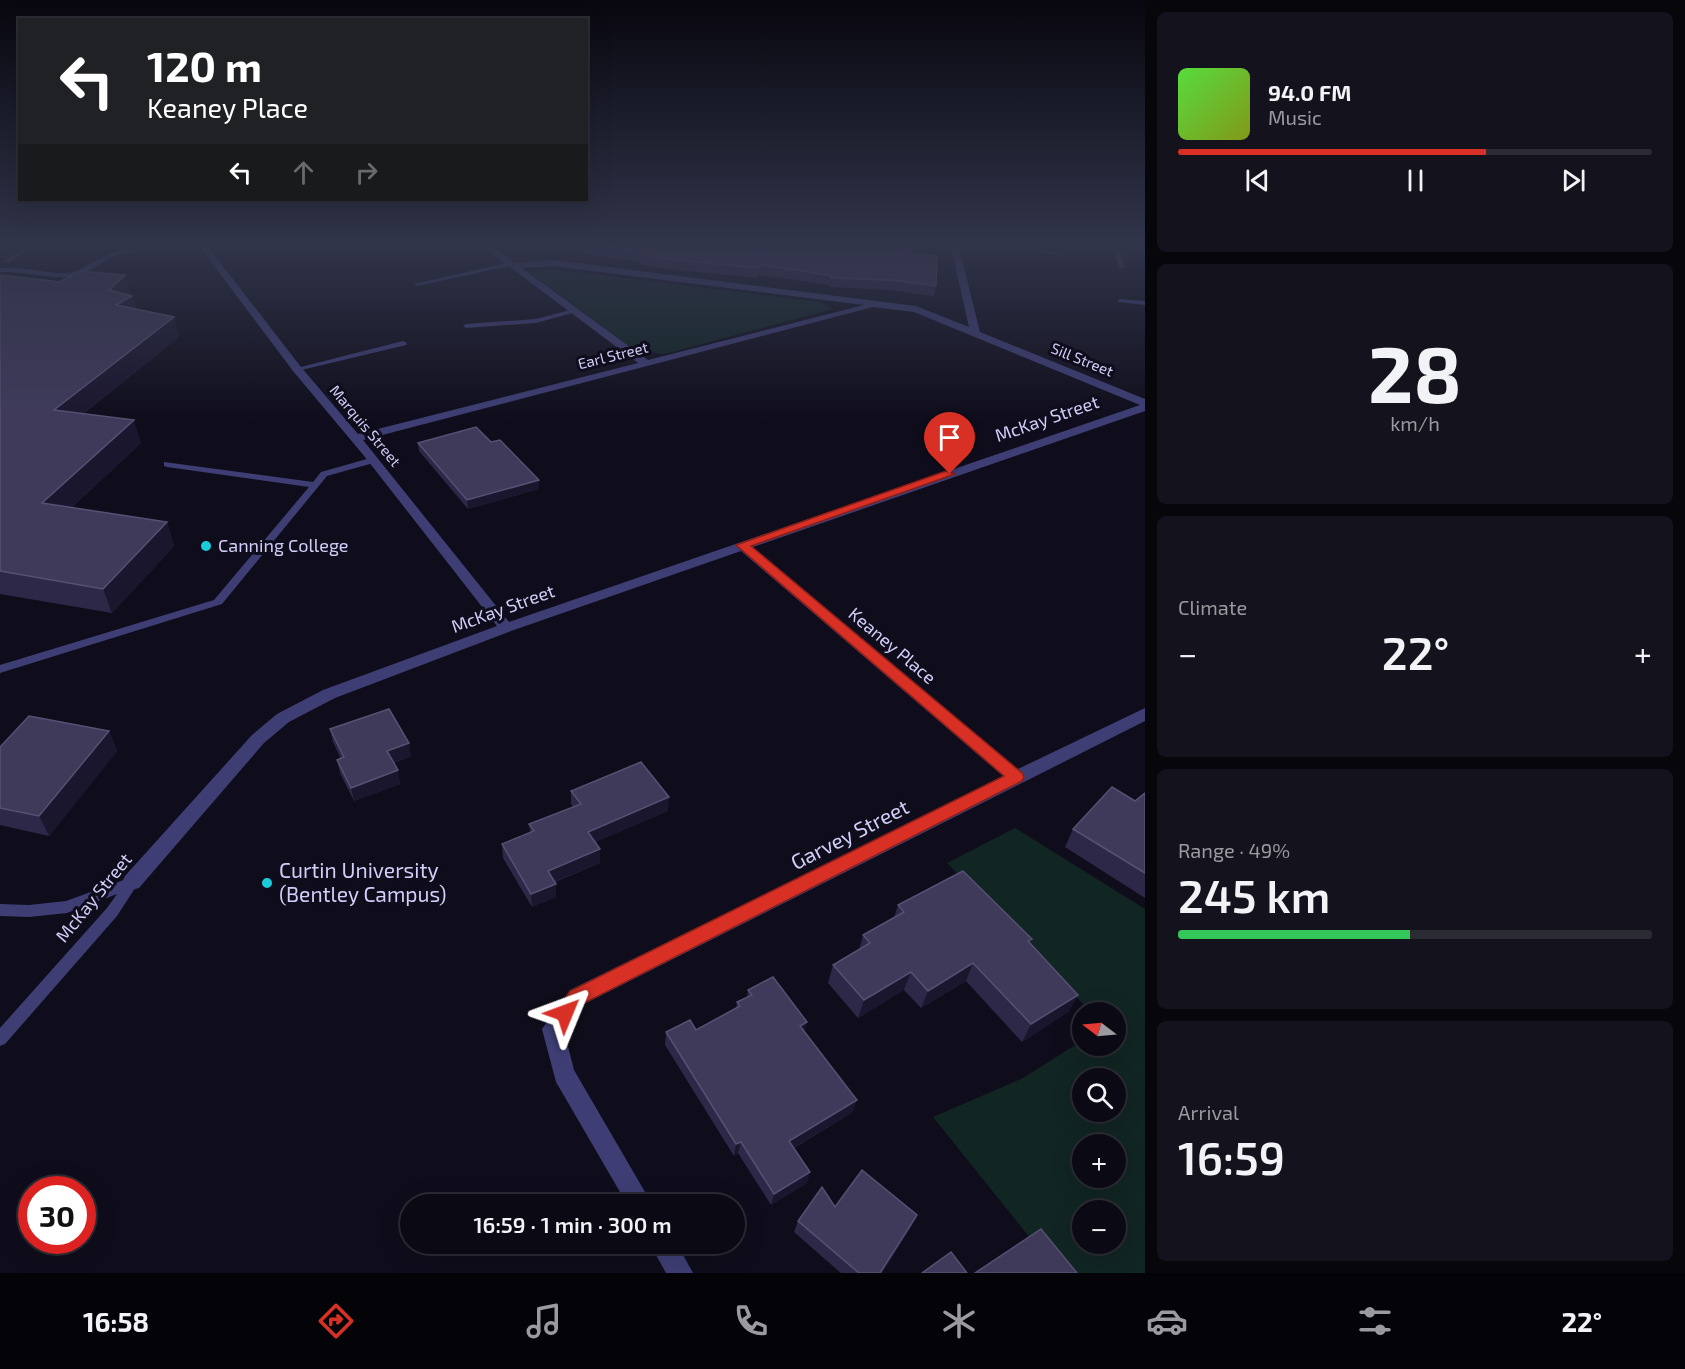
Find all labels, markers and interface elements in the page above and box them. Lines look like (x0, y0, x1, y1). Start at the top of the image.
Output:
text: 120 m (147, 40, 262, 90)
icon: left (48, 42, 126, 120)
text: 94.0 FM (1268, 79, 1351, 105)
text: Keaney Place (147, 91, 308, 123)
text: Music (1268, 105, 1322, 129)
icon: left (224, 156, 257, 189)
icon: ahead (287, 156, 320, 189)
icon: right (350, 156, 383, 189)
icon: previous (1241, 164, 1274, 197)
icon: pause (1399, 164, 1432, 197)
icon: next (1557, 164, 1590, 197)
text: 28 (1368, 325, 1462, 419)
street label: Earl Street (576, 338, 650, 372)
street label: Sill Street (1049, 338, 1116, 380)
street label: Marquis Street (327, 381, 405, 470)
street label: McKay Street (992, 390, 1102, 446)
text: km/h (1390, 411, 1440, 435)
pin (924, 412, 975, 474)
icon: arrive (933, 421, 966, 454)
place label: Canning College (218, 534, 349, 556)
marker: Canning College (199, 539, 213, 553)
street label: McKay Street (448, 579, 557, 637)
text: Climate (1178, 595, 1247, 619)
street label: Keaney Place (844, 602, 941, 688)
text: 22° (1382, 625, 1449, 679)
text: − (1178, 633, 1197, 673)
text: + (1634, 633, 1652, 673)
street label: Garvey Street (786, 793, 912, 874)
text: Range · 49% (1178, 838, 1290, 862)
street label: McKay Street (51, 848, 136, 946)
place label: Curtin University (Bentley Campus) (279, 857, 447, 906)
text: 245 km (1178, 868, 1330, 922)
marker: Curtin University (Bentley Campus) (260, 876, 274, 890)
position arrow (533, 981, 597, 1045)
north arrow (1072, 1002, 1126, 1056)
map controls (1072, 1002, 1126, 1254)
button: search (1072, 1068, 1126, 1122)
text: Arrival (1178, 1100, 1239, 1124)
text: 16:59 (1178, 1130, 1285, 1184)
button: + (1072, 1134, 1126, 1188)
speed limit sign: 30 (18, 1176, 96, 1254)
button: − (1072, 1200, 1126, 1254)
text: 16:59 · 1 min · 300 m (473, 1211, 672, 1237)
icon: directions (315, 1300, 357, 1342)
icon: music (523, 1300, 565, 1342)
icon: phone (730, 1300, 772, 1342)
icon: climate (938, 1300, 980, 1342)
icon: car (1146, 1300, 1188, 1342)
icon: filters (1354, 1300, 1396, 1342)
text: 16:58 (83, 1305, 149, 1337)
text: 22° (1561, 1305, 1602, 1337)

